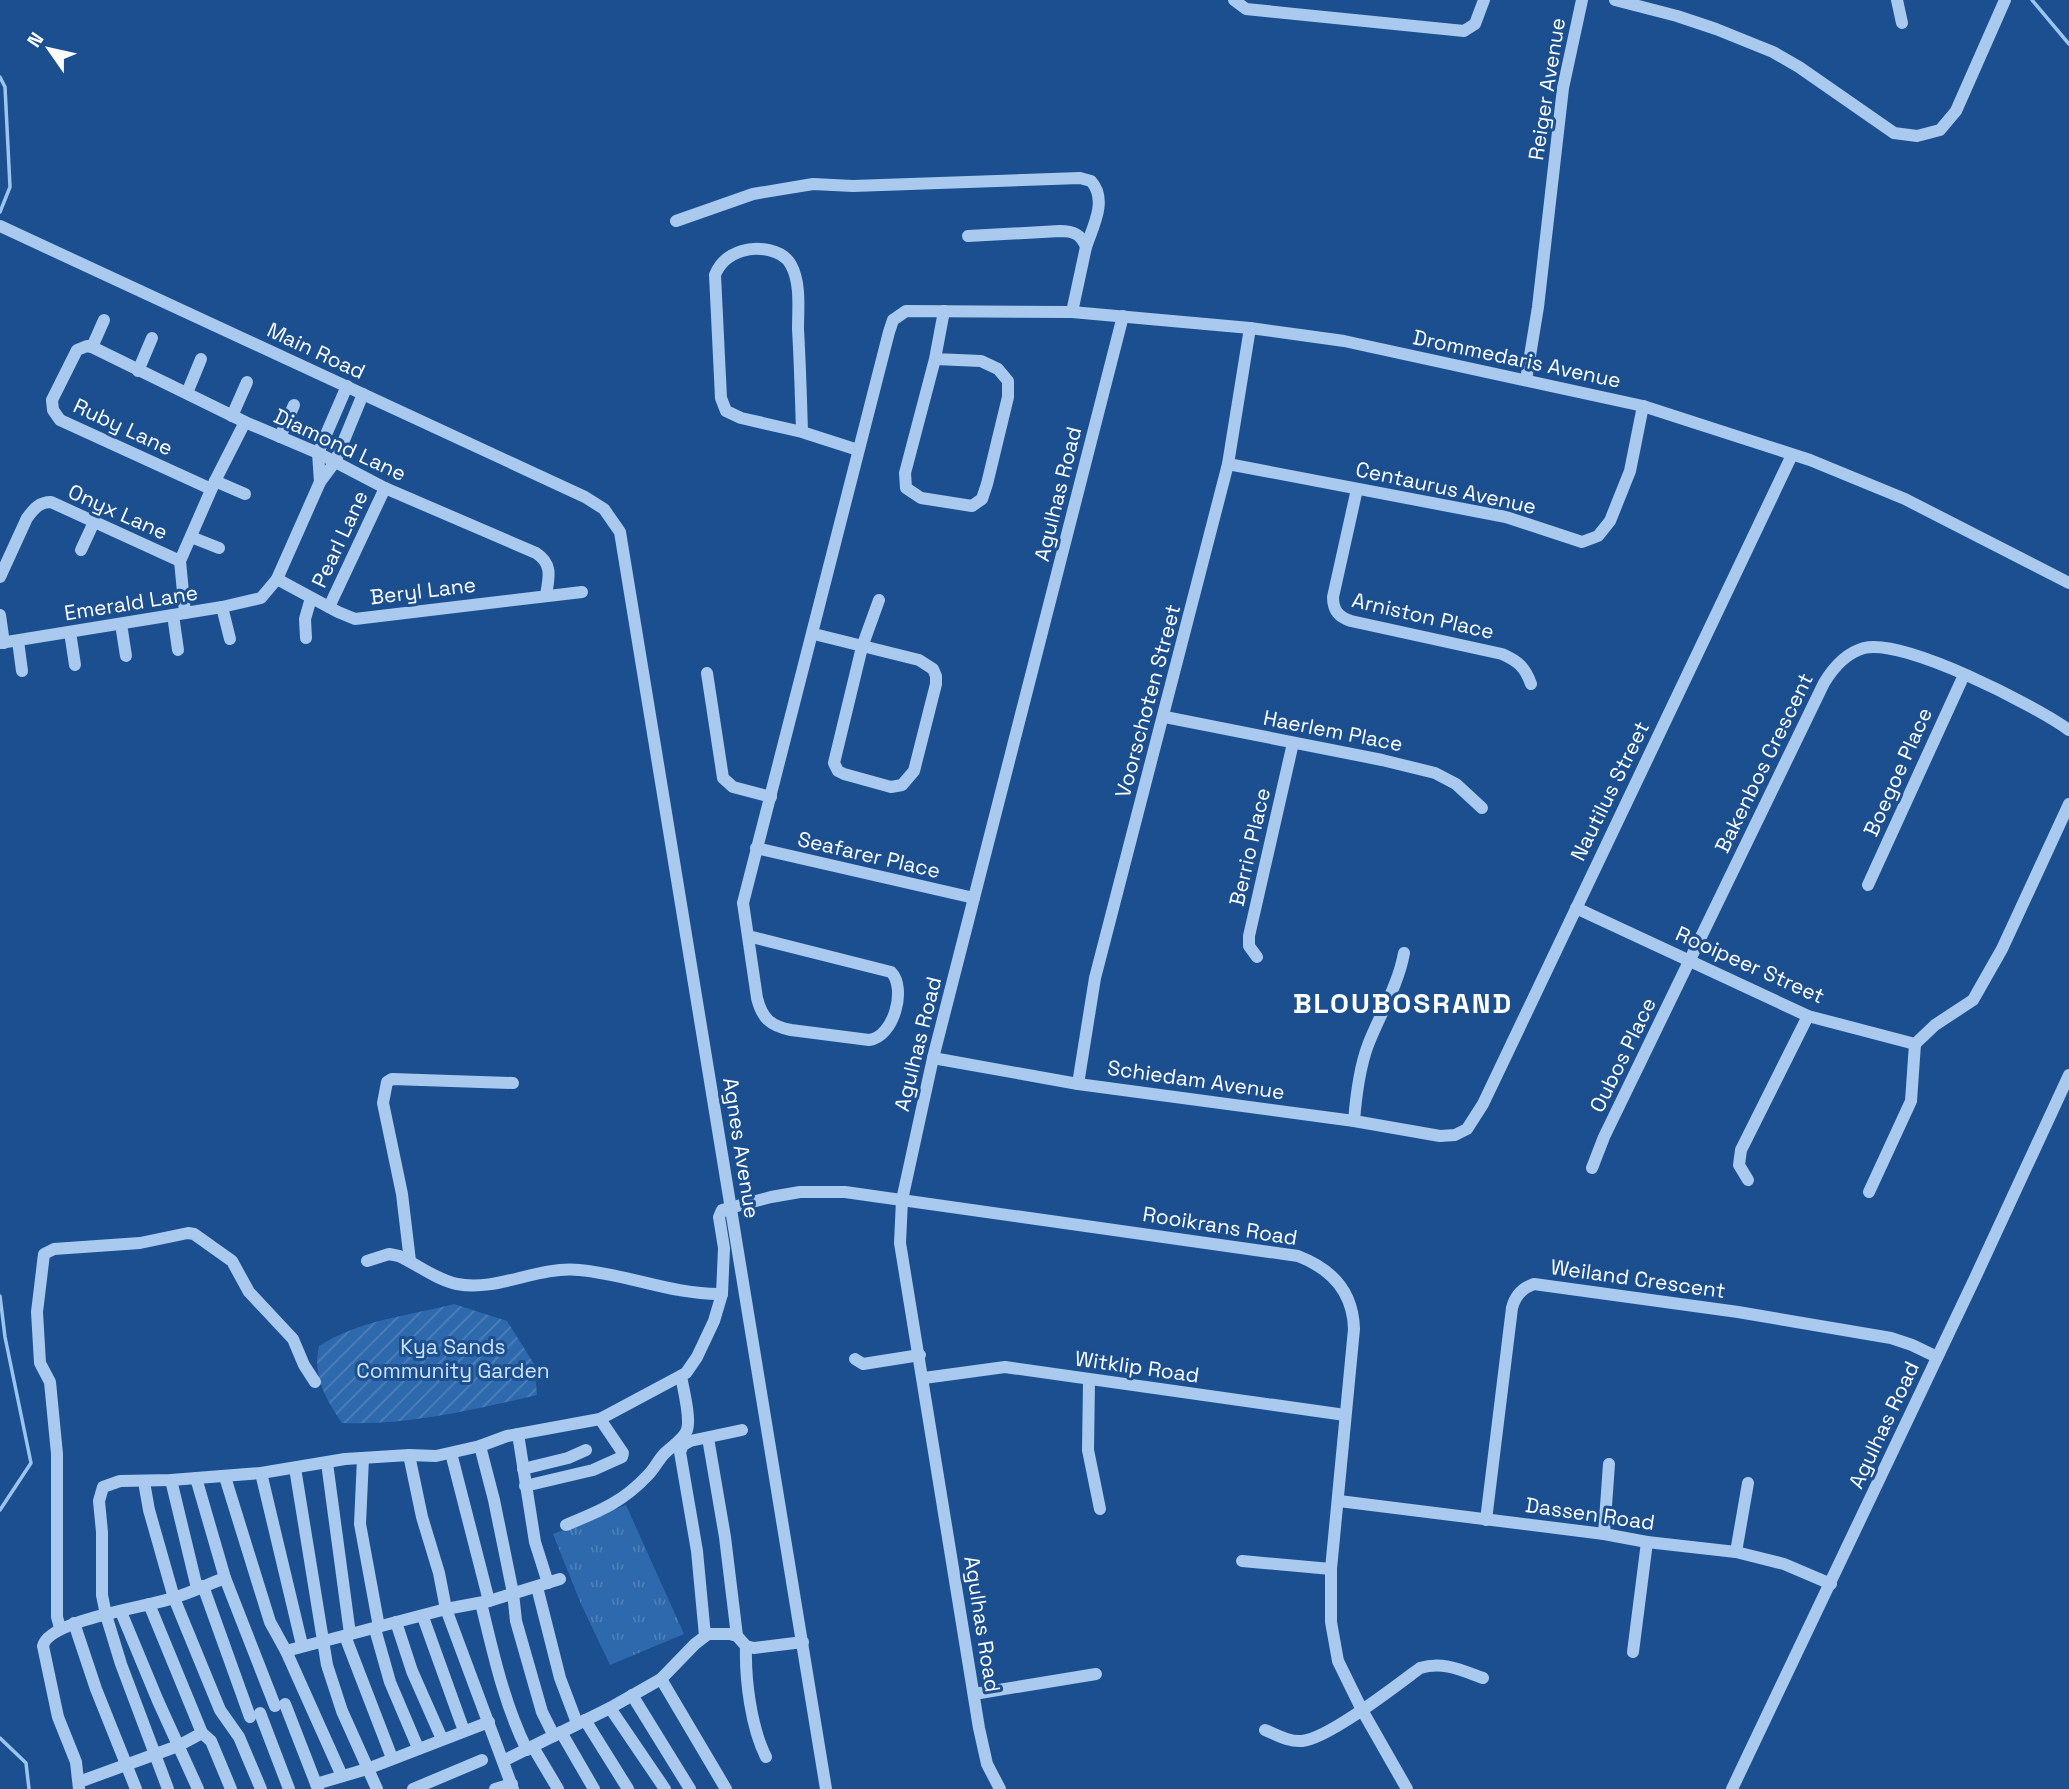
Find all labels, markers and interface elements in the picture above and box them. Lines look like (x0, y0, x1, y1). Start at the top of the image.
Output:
north arrow (14, 14, 84, 84)
street label: Reiger Avenue (1522, 16, 1571, 162)
text: N (21, 28, 49, 52)
street label: Main Road (263, 316, 370, 385)
street label: Drommedaris Avenue (1411, 323, 1624, 394)
street label: Ruby Lane (69, 392, 177, 461)
street label: Diamond Lane (270, 402, 411, 487)
street label: Agulhas Road (1028, 424, 1087, 564)
street label: Centaurus Avenue (1353, 455, 1539, 520)
street label: Onyx Lane (64, 478, 172, 545)
street label: Pearl Lane (305, 486, 374, 592)
street label: Beryl Lane (368, 571, 477, 610)
street label: Emerald Lane (62, 579, 200, 626)
street label: Arniston Place (1349, 586, 1497, 645)
street label: Voorschoten Street (1109, 601, 1186, 801)
street label: Bakenbos Crescent (1708, 668, 1819, 857)
street label: Boegoe Place (1857, 703, 1938, 840)
street label: Haerlem Place (1261, 704, 1405, 757)
street label: Nautilus Street (1564, 717, 1655, 865)
street label: Berrio Place (1223, 785, 1276, 908)
street label: Seafarer Place (795, 825, 943, 884)
street label: Rooipeer Street (1672, 920, 1829, 1009)
street label: Agulhas Road (888, 974, 947, 1114)
district label: BLOUBOSRAND (1293, 985, 1513, 1021)
street label: Oubos Place (1583, 993, 1662, 1117)
street label: Schiedam Avenue (1106, 1054, 1286, 1105)
street label: Agnes Avenue (717, 1075, 766, 1220)
street label: Rooikrans Road (1141, 1200, 1299, 1251)
street label: Weiland Crescent (1549, 1253, 1727, 1304)
park label: Kya Sands Community Garden (356, 1333, 550, 1384)
street label: Witklip Road (1073, 1344, 1201, 1389)
street label: Agulhas Road (1842, 1357, 1925, 1493)
street label: Dassen Road (1524, 1491, 1656, 1536)
street label: Agulhas Road (958, 1554, 1007, 1694)

